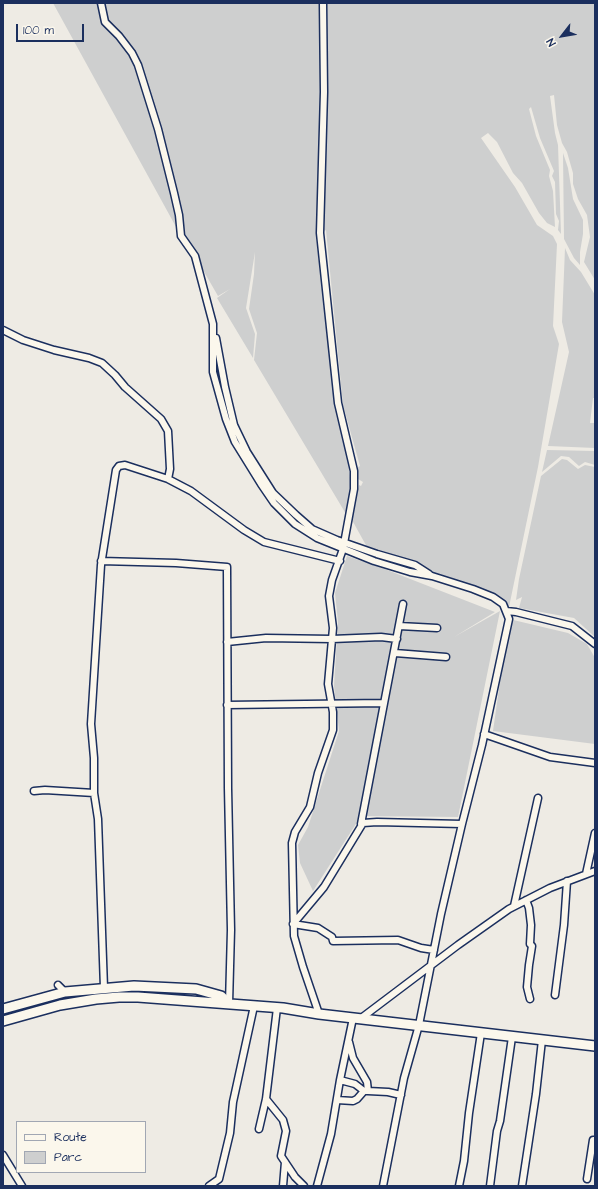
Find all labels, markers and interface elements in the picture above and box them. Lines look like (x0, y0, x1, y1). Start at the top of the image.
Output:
scale bar (18, 16, 86, 42)
north arrow (542, 16, 582, 56)
text: 100 m (23, 22, 54, 39)
text: N (543, 36, 559, 49)
legend (16, 1121, 146, 1173)
text: Route (54, 1129, 87, 1146)
text: Parc (54, 1149, 82, 1166)

